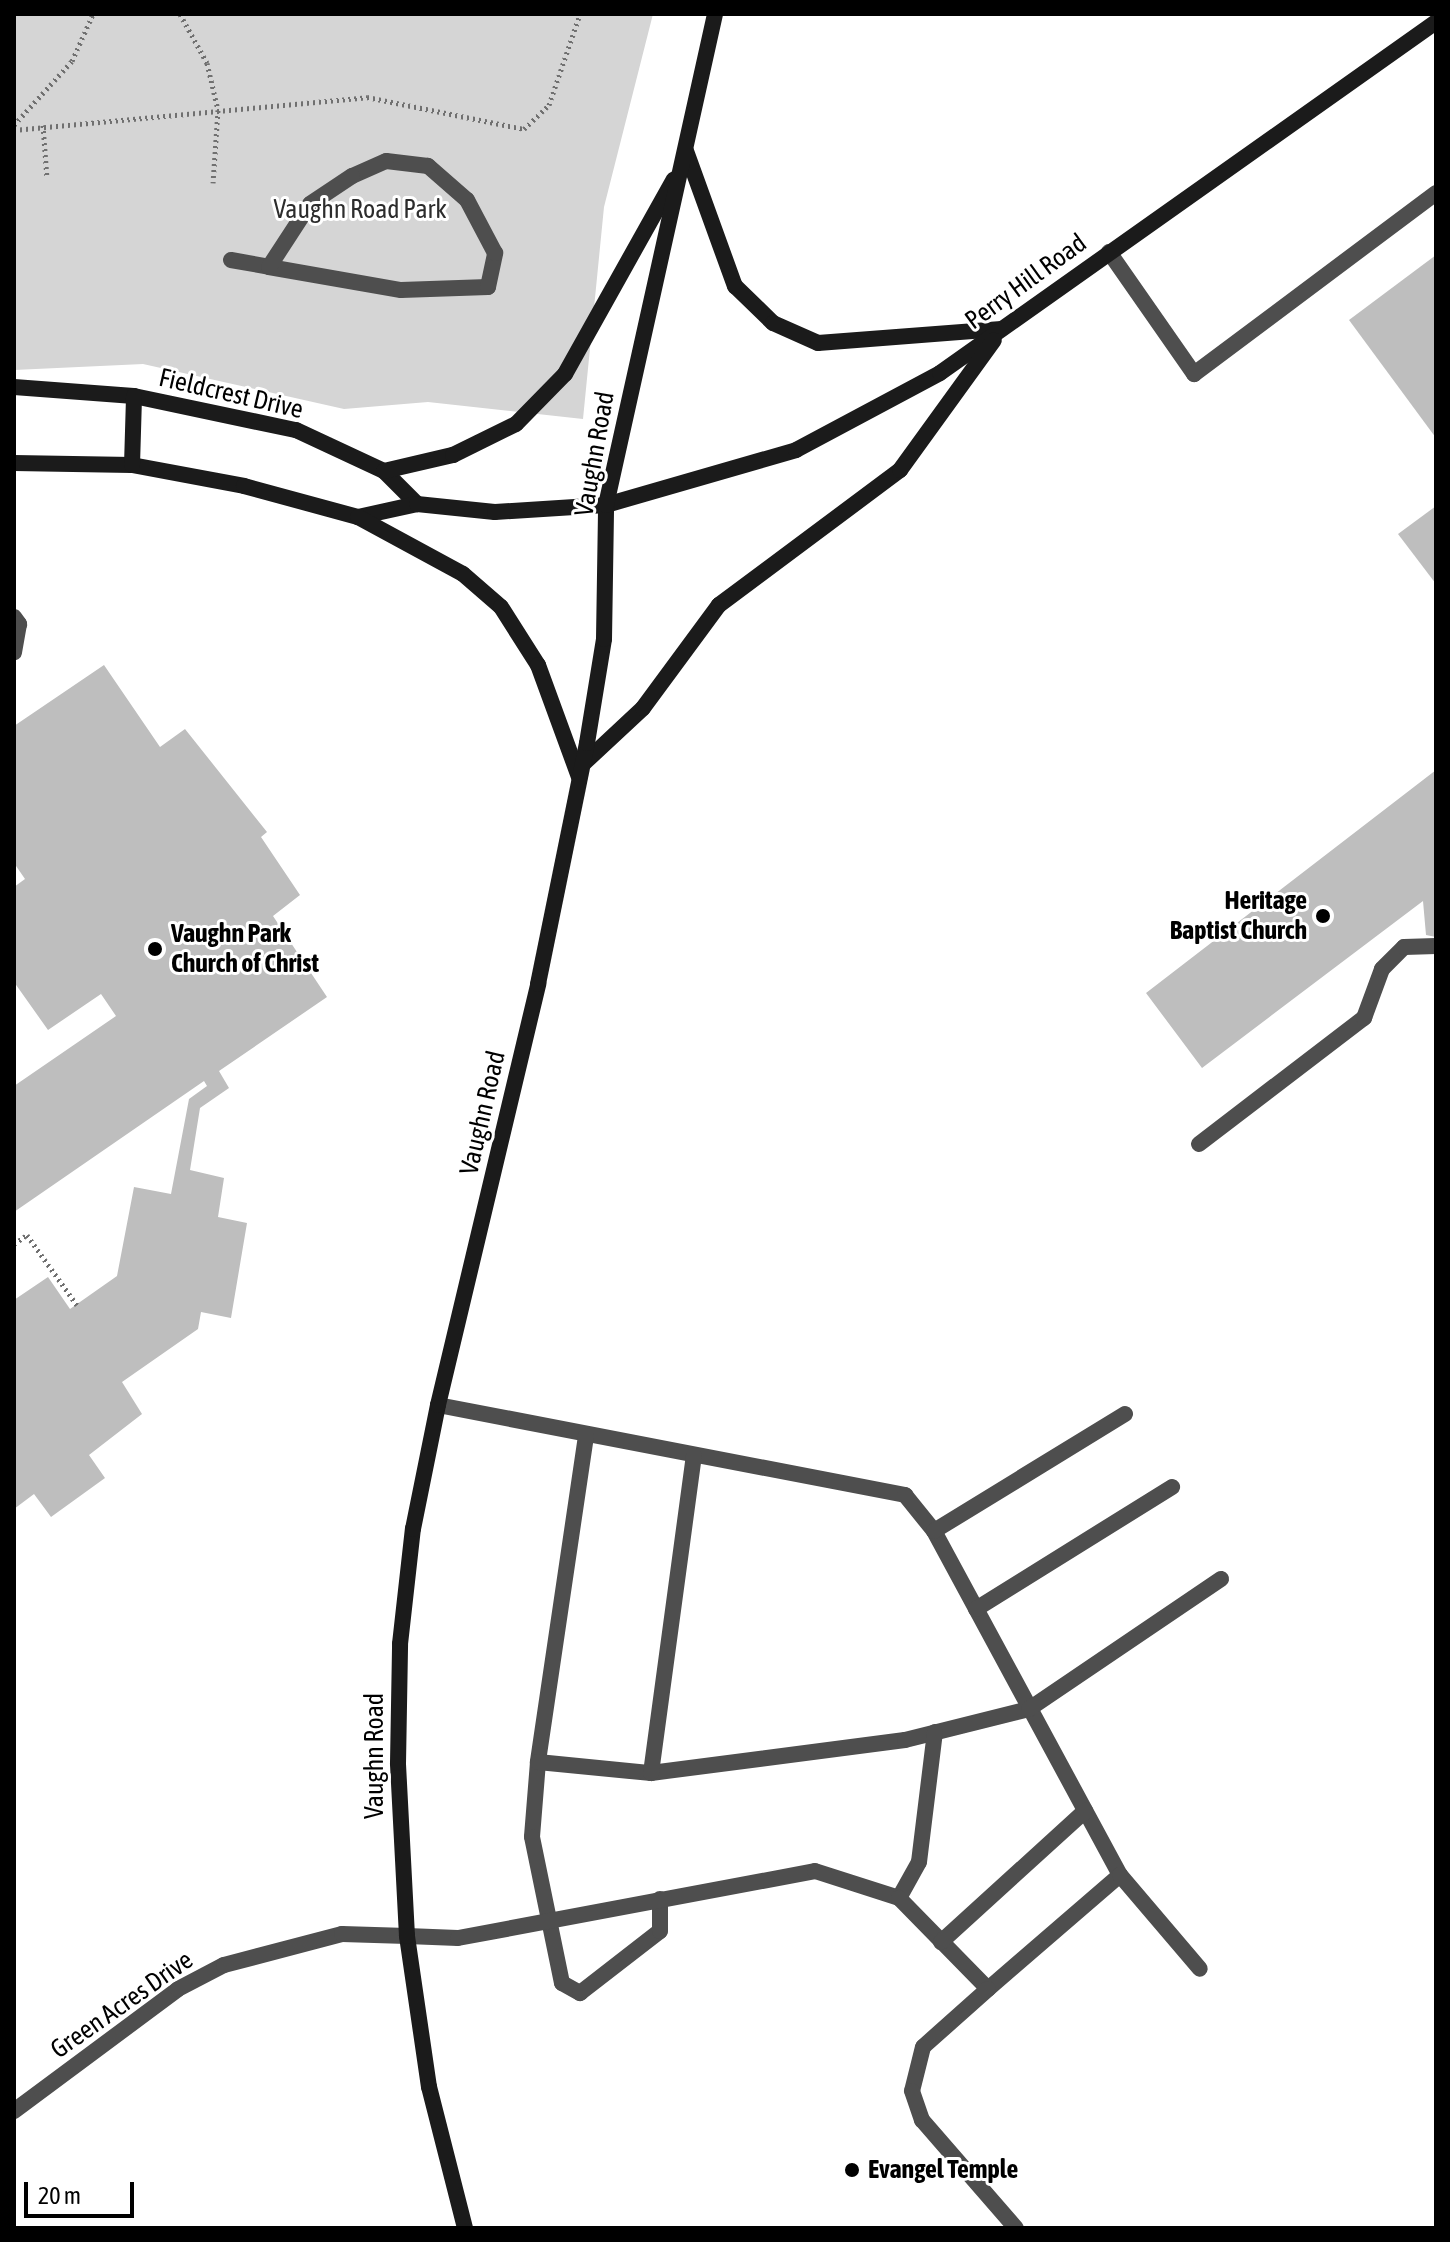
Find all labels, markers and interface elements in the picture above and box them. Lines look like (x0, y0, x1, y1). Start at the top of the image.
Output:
park label: Vaughn Road Park (273, 194, 447, 226)
street label: Perry Hill Road (959, 228, 1093, 336)
street label: Fieldcrest Drive (156, 362, 306, 426)
street label: Vaughn Road (569, 389, 621, 519)
place label: Heritage Baptist Church (1170, 885, 1307, 946)
marker: Heritage Baptist Church (1314, 907, 1332, 925)
place label: Vaughn Park Church of Christ (171, 918, 319, 980)
marker: Vaughn Park Church of Christ (146, 940, 164, 958)
street label: Vaughn Road (454, 1048, 512, 1178)
street label: Vaughn Road (359, 1693, 391, 1819)
street label: Green Acres Drive (45, 1945, 199, 2065)
place label: Evangel Temple (868, 2154, 1018, 2186)
marker: Evangel Temple (843, 2161, 861, 2179)
scale bar (28, 2166, 138, 2216)
text: 20 m (38, 2182, 81, 2209)

